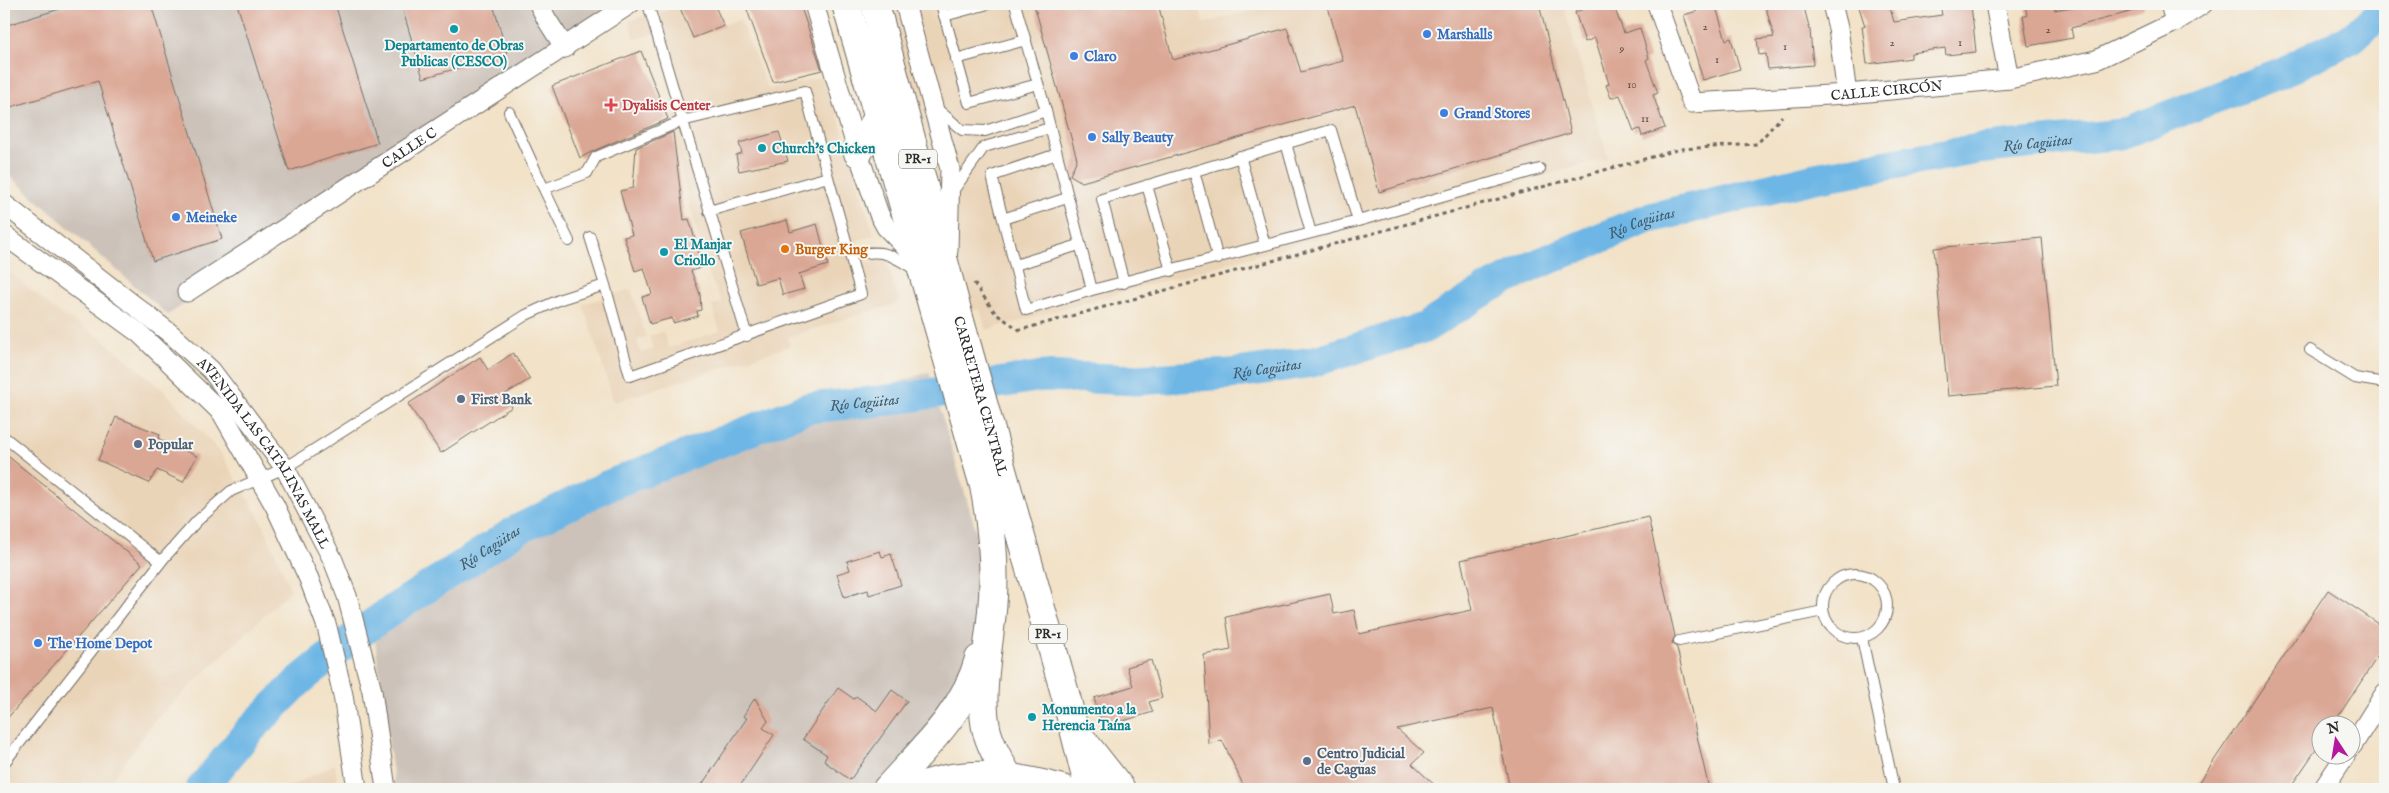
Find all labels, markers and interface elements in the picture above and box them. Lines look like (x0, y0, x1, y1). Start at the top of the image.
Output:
house number: 2 (1702, 20, 1708, 34)
marker: Departamento de Obras Publicas (CESCO) (448, 23, 460, 35)
house number: 2 (2045, 23, 2051, 37)
place label: Marshalls (1437, 26, 1492, 44)
marker: Marshalls (1421, 28, 1433, 40)
house number: 2 (1889, 36, 1895, 50)
house number: 1 (1958, 36, 1962, 50)
place label: Departamento de Obras Publicas (CESCO) (384, 37, 524, 71)
house number: 1 (1783, 40, 1787, 54)
house number: 9 (1619, 42, 1625, 56)
place label: Claro (1084, 48, 1117, 66)
marker: Claro (1068, 50, 1080, 62)
house number: 1 (1715, 53, 1719, 67)
street label: CALLE CIRCÓN (1830, 77, 1943, 105)
house number: 10 (1627, 78, 1637, 92)
place label: Dyalisis Center (622, 97, 711, 115)
marker: Dyalisis Center (604, 98, 618, 112)
place label: Grand Stores (1454, 105, 1530, 123)
marker: Grand Stores (1438, 107, 1450, 119)
house number: 11 (1641, 112, 1649, 126)
street label: CALLE C (379, 124, 441, 173)
place label: Sally Beauty (1102, 129, 1174, 147)
water label: Río Cagüitas (2002, 130, 2074, 156)
marker: Sally Beauty (1086, 131, 1098, 143)
place label: Church's Chicken (772, 140, 876, 158)
marker: Church's Chicken (756, 142, 768, 154)
road number: PR-1 (899, 150, 937, 168)
water label: Río Cagüitas (1605, 203, 1677, 244)
place label: Meineke (186, 209, 237, 227)
marker: Meineke (170, 211, 182, 223)
place label: El Manjar Criollo (674, 236, 733, 270)
place label: Burger King (795, 241, 869, 259)
marker: Burger King (779, 243, 791, 255)
marker: El Manjar Criollo (658, 246, 670, 258)
street label: CARRETERA CENTRAL (949, 314, 1011, 478)
street label: AVENIDA LAS CATALINAS MALL (192, 353, 334, 552)
water label: Río Cagüitas (1231, 355, 1303, 384)
water label: Río Cagüitas (829, 390, 901, 416)
place label: First Bank (471, 391, 532, 409)
marker: First Bank (455, 393, 467, 405)
place label: Popular (148, 436, 194, 454)
marker: Popular (132, 438, 144, 450)
water label: Río Cagüitas (455, 521, 524, 575)
road number: PR-1 (1029, 624, 1067, 644)
place label: The Home Depot (47, 635, 153, 653)
marker: The Home Depot (32, 637, 44, 649)
place label: Monumento a la Herencia Taína (1042, 701, 1137, 735)
marker: Monumento a la Herencia Taína (1026, 711, 1038, 723)
north arrow (2312, 716, 2362, 766)
text: N (2325, 718, 2341, 739)
place label: Centro Judicial de Caguas (1317, 745, 1406, 779)
marker: Centro Judicial de Caguas (1301, 755, 1313, 767)

